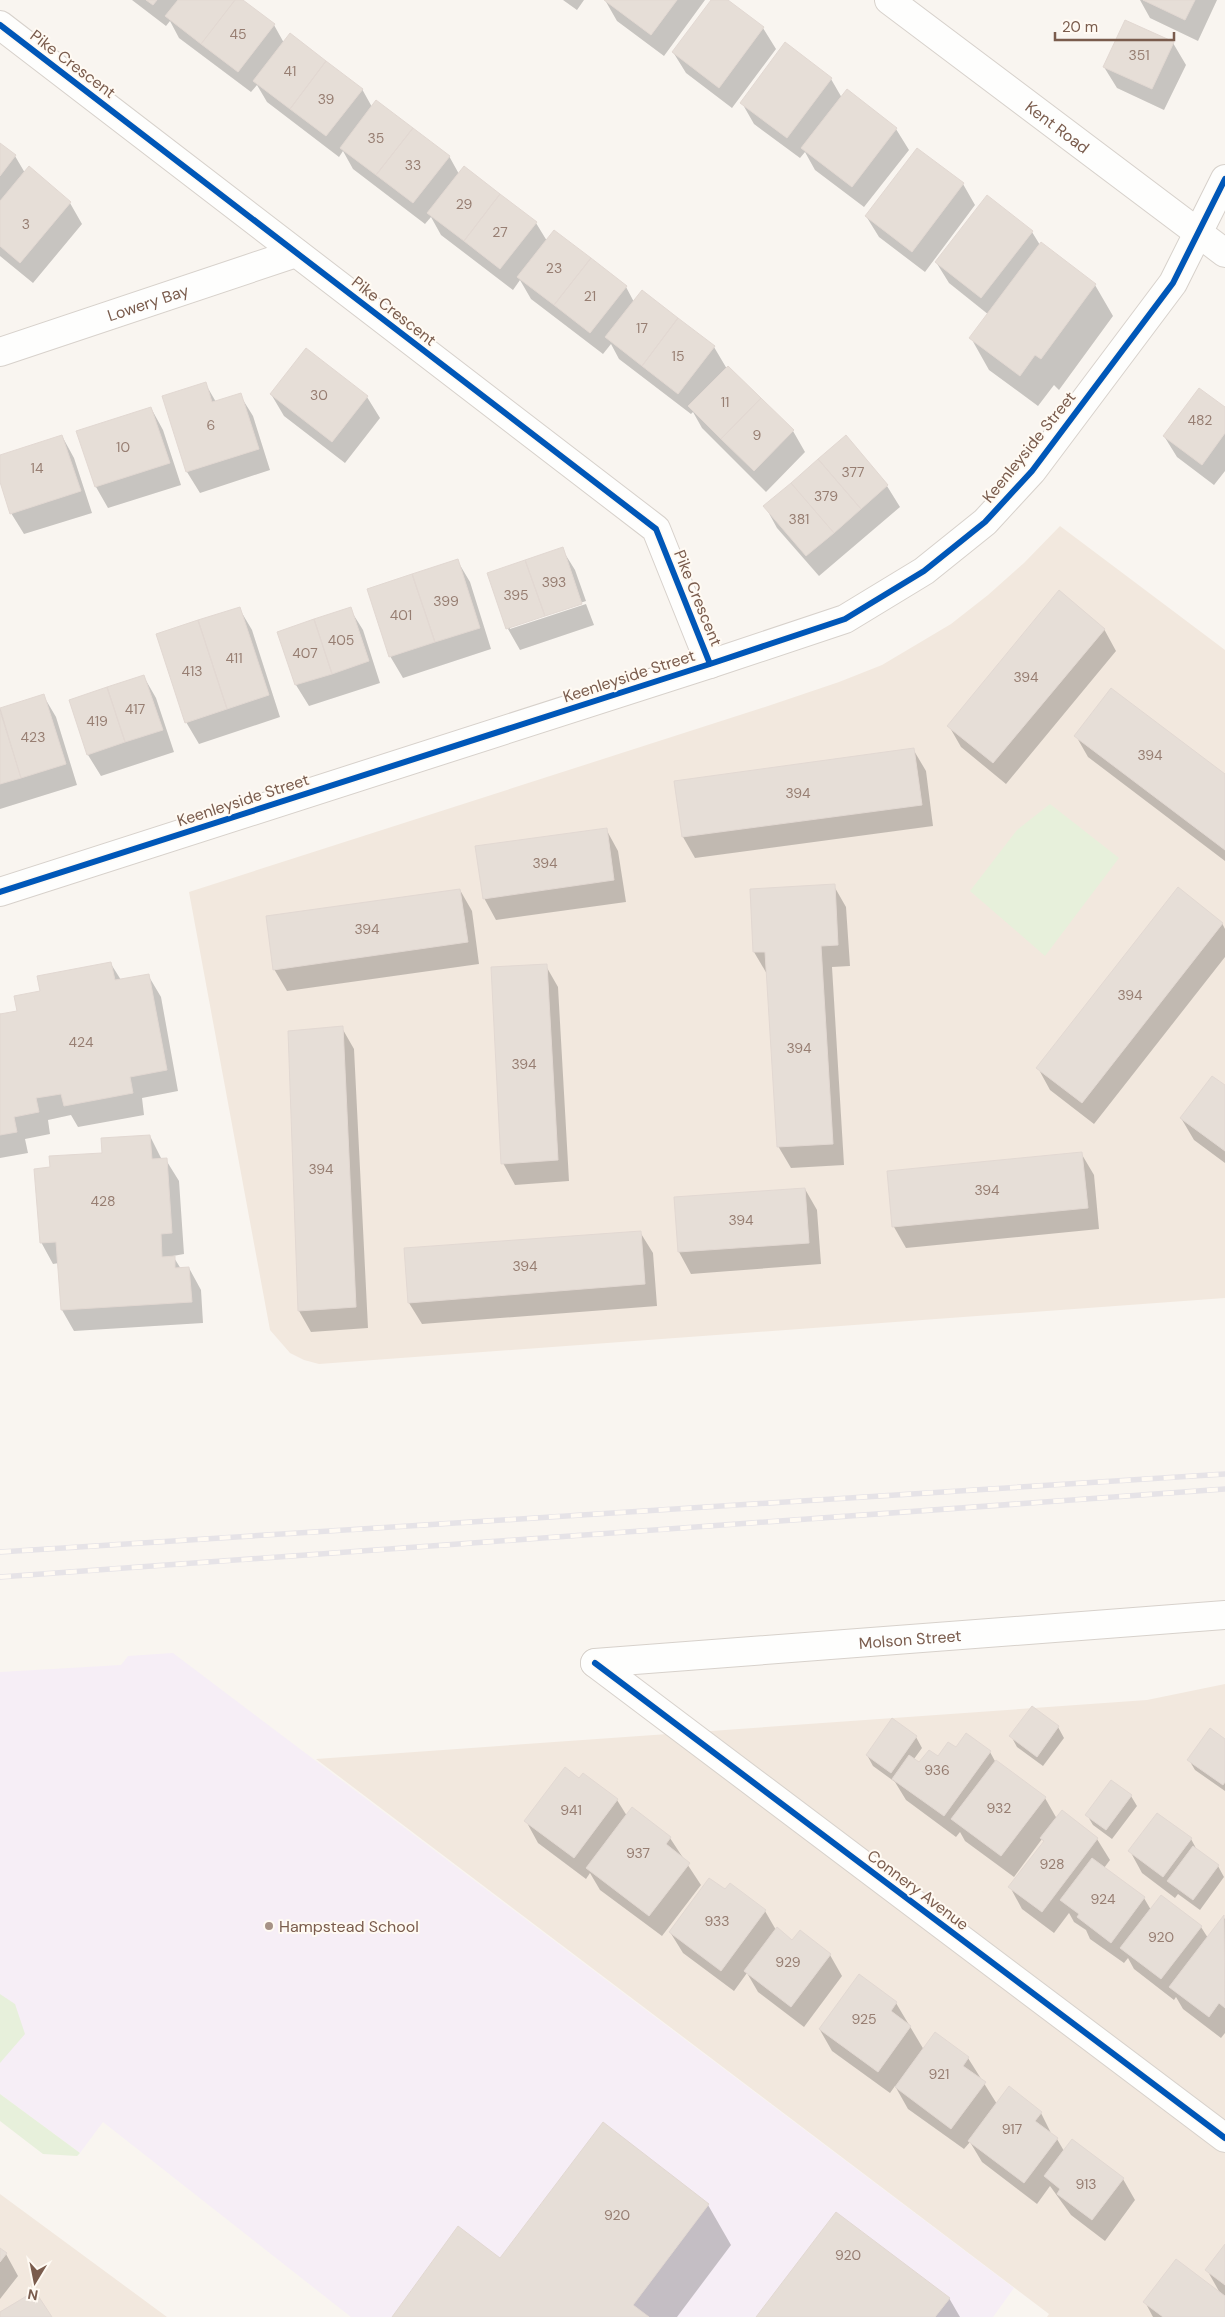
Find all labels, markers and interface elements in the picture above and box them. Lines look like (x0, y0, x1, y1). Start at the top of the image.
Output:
scale bar (1055, 10, 1174, 42)
text: 20 m (1062, 17, 1098, 37)
street label: Pike Crescent (26, 25, 120, 103)
house number: 45 (229, 25, 247, 43)
house number: 351 (1128, 46, 1150, 64)
house number: 41 (284, 62, 296, 80)
house number: 39 (318, 90, 335, 108)
street label: Kent Road (1021, 96, 1094, 158)
house number: 35 (368, 129, 384, 147)
house number: 33 (405, 156, 421, 174)
house number: 29 (456, 195, 473, 213)
house number: 3 (22, 215, 30, 233)
house number: 27 (492, 223, 508, 241)
house number: 23 (546, 259, 562, 277)
street label: Pike Crescent (347, 271, 441, 351)
street label: Lowery Bay (105, 279, 191, 326)
house number: 21 (584, 287, 596, 305)
house number: 17 (636, 319, 648, 337)
house number: 15 (672, 347, 684, 365)
house number: 30 (310, 386, 328, 404)
street label: Keenleyside Street (978, 387, 1080, 507)
house number: 11 (721, 393, 729, 411)
house number: 482 (1188, 411, 1212, 429)
house number: 6 (207, 416, 215, 434)
house number: 9 (753, 426, 762, 444)
house number: 10 (116, 438, 130, 456)
house number: 14 (31, 459, 44, 477)
house number: 377 (842, 463, 865, 481)
house number: 379 (814, 487, 838, 505)
house number: 381 (789, 510, 809, 528)
street label: Pike Crescent (669, 547, 727, 649)
house number: 393 (542, 573, 566, 591)
house number: 395 (503, 586, 529, 604)
house number: 399 (433, 592, 459, 610)
house number: 401 (390, 606, 412, 624)
house number: 405 (328, 631, 354, 649)
house number: 407 (292, 644, 318, 662)
street label: Keenleyside Street (560, 645, 698, 707)
house number: 411 (225, 649, 243, 667)
house number: 413 (181, 662, 203, 680)
house number: 394 (1013, 668, 1039, 686)
house number: 417 (125, 700, 145, 718)
house number: 419 (86, 712, 108, 730)
house number: 423 (21, 728, 45, 746)
house number: 394 (1137, 746, 1163, 764)
street label: Keenleyside Street (174, 769, 312, 831)
house number: 394 (785, 784, 811, 802)
house number: 394 (532, 854, 558, 872)
house number: 394 (354, 920, 380, 938)
house number: 394 (1117, 986, 1143, 1004)
house number: 424 (69, 1033, 94, 1051)
house number: 394 (786, 1039, 812, 1057)
house number: 394 (511, 1055, 537, 1073)
house number: 394 (308, 1160, 334, 1178)
house number: 394 (974, 1181, 1000, 1199)
house number: 428 (91, 1192, 115, 1210)
house number: 394 (728, 1211, 754, 1229)
house number: 394 (512, 1257, 538, 1275)
street label: Molson Street (858, 1625, 962, 1653)
house number: 936 (924, 1761, 950, 1779)
house number: 932 (987, 1799, 1011, 1817)
house number: 941 (560, 1801, 582, 1819)
house number: 937 (626, 1844, 650, 1862)
street label: Connery Avenue (863, 1845, 973, 1935)
house number: 928 (1040, 1855, 1064, 1873)
house number: 924 (1091, 1890, 1116, 1908)
house number: 933 (704, 1912, 730, 1930)
place label: Hampstead School (279, 1916, 419, 1937)
marker: Hampstead School (263, 1920, 275, 1932)
house number: 920 (1148, 1928, 1174, 1946)
house number: 929 (775, 1953, 801, 1971)
house number: 925 (851, 2010, 877, 2028)
house number: 921 (929, 2065, 950, 2083)
house number: 917 (1002, 2120, 1022, 2138)
house number: 913 (1075, 2175, 1097, 2193)
house number: 920 (604, 2206, 630, 2224)
house number: 920 (835, 2246, 861, 2264)
north arrow (10, 2257, 60, 2307)
text: N (26, 2285, 39, 2305)

